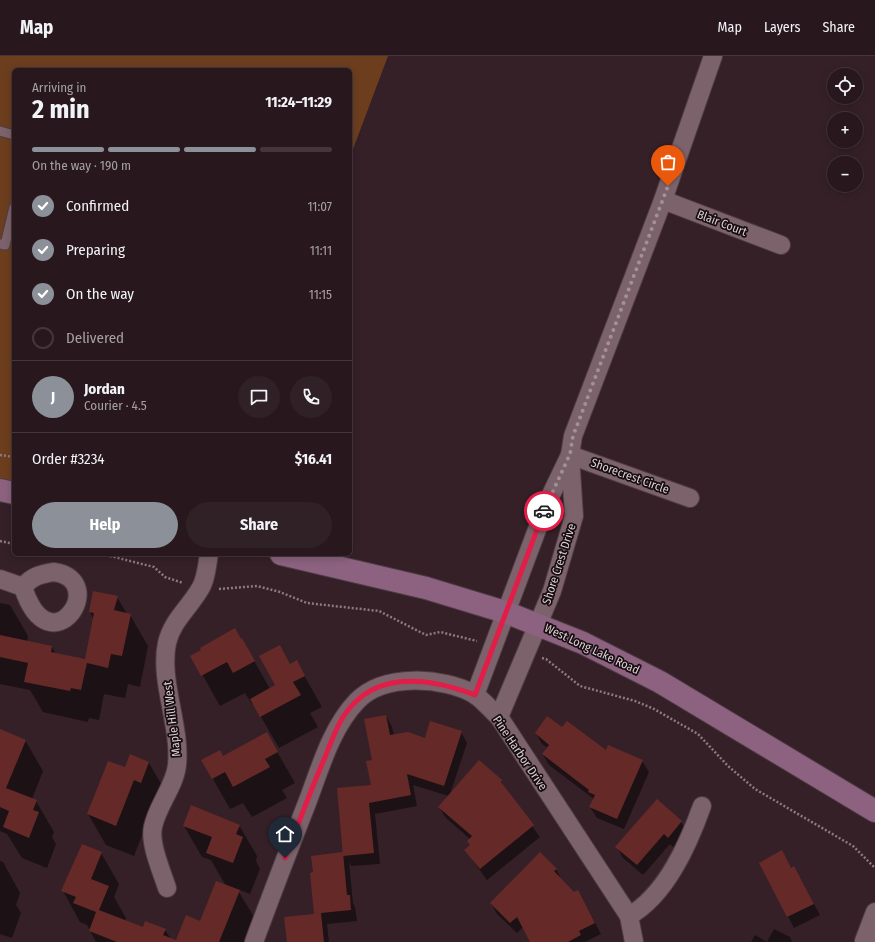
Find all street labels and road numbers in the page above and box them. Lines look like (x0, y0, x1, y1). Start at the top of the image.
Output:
street label: Blair Court (695, 207, 749, 239)
street label: Shorecrest Circle (589, 455, 671, 497)
street label: Shore Crest Drive (539, 522, 579, 606)
street label: West Long Lake Road (542, 621, 642, 677)
street label: Maple Hill West (160, 680, 184, 758)
street label: Pine Harbor Drive (490, 713, 550, 793)

